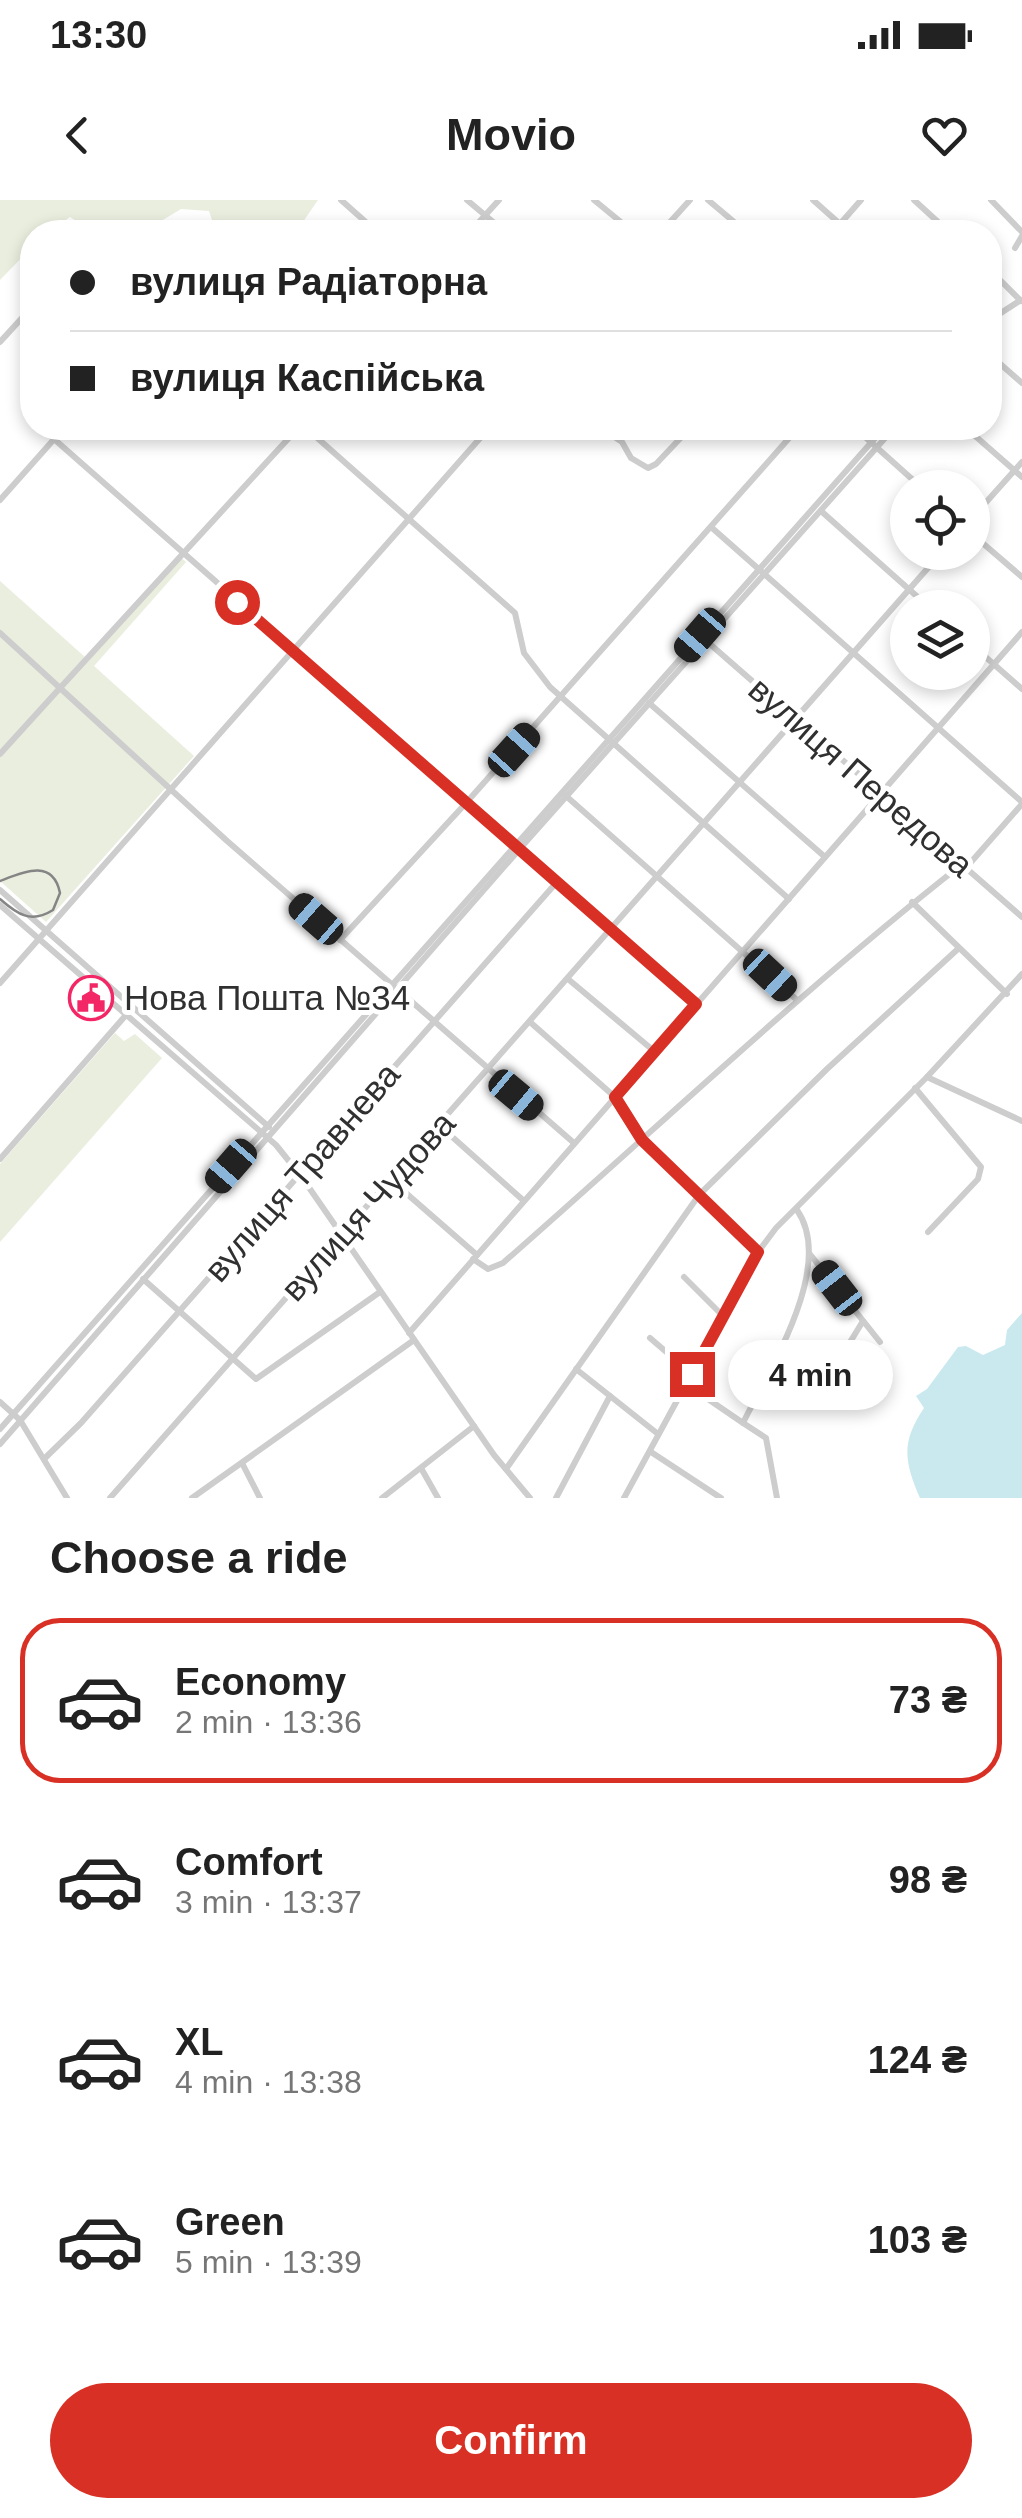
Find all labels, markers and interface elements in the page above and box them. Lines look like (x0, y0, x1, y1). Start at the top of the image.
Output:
text: 13:30 (50, 14, 147, 56)
icon: back (50, 108, 105, 163)
icon: heart (917, 108, 972, 163)
text: Movio (446, 109, 576, 160)
text: вулиця Радіаторна (130, 261, 487, 303)
text: вулиця Каспійська (130, 357, 484, 399)
map controls (890, 470, 990, 690)
button: locate (890, 470, 990, 570)
route start (215, 580, 260, 625)
button: layers (890, 590, 990, 690)
car (669, 603, 731, 667)
street label: вулиця Передова (742, 669, 982, 885)
car (483, 718, 545, 782)
car (284, 888, 348, 950)
car (738, 944, 802, 1006)
public building icon: Нова Пошта №34 (68, 975, 114, 1021)
place label: Нова Пошта №34 (124, 978, 410, 1017)
street label: вулиця Травнева (196, 1054, 407, 1289)
car (483, 1064, 549, 1126)
street label: вулиця Чудова (273, 1103, 463, 1308)
car (200, 1134, 262, 1198)
car (807, 1255, 867, 1321)
callout: 4 min (727, 1339, 892, 1409)
route end (670, 1352, 715, 1397)
text: 4 min (769, 1357, 852, 1393)
text: Choose a ride (50, 1532, 348, 1583)
icon: car (55, 1656, 145, 1746)
text: Economy (175, 1661, 346, 1703)
text: 73 ₴ (889, 1679, 967, 1721)
text: 2 min · 13:36 (175, 1704, 362, 1740)
icon: car (55, 1836, 145, 1926)
text: Comfort (175, 1841, 323, 1883)
text: 98 ₴ (889, 1859, 967, 1901)
text: 3 min · 13:37 (175, 1884, 362, 1920)
icon: car (55, 2016, 145, 2106)
text: XL (175, 2021, 224, 2063)
text: 124 ₴ (868, 2039, 967, 2081)
text: 4 min · 13:38 (175, 2064, 362, 2100)
icon: car (55, 2196, 145, 2286)
text: Green (175, 2201, 285, 2243)
text: 103 ₴ (868, 2219, 967, 2261)
text: 5 min · 13:39 (175, 2244, 362, 2280)
button: Confirm (50, 2383, 972, 2498)

